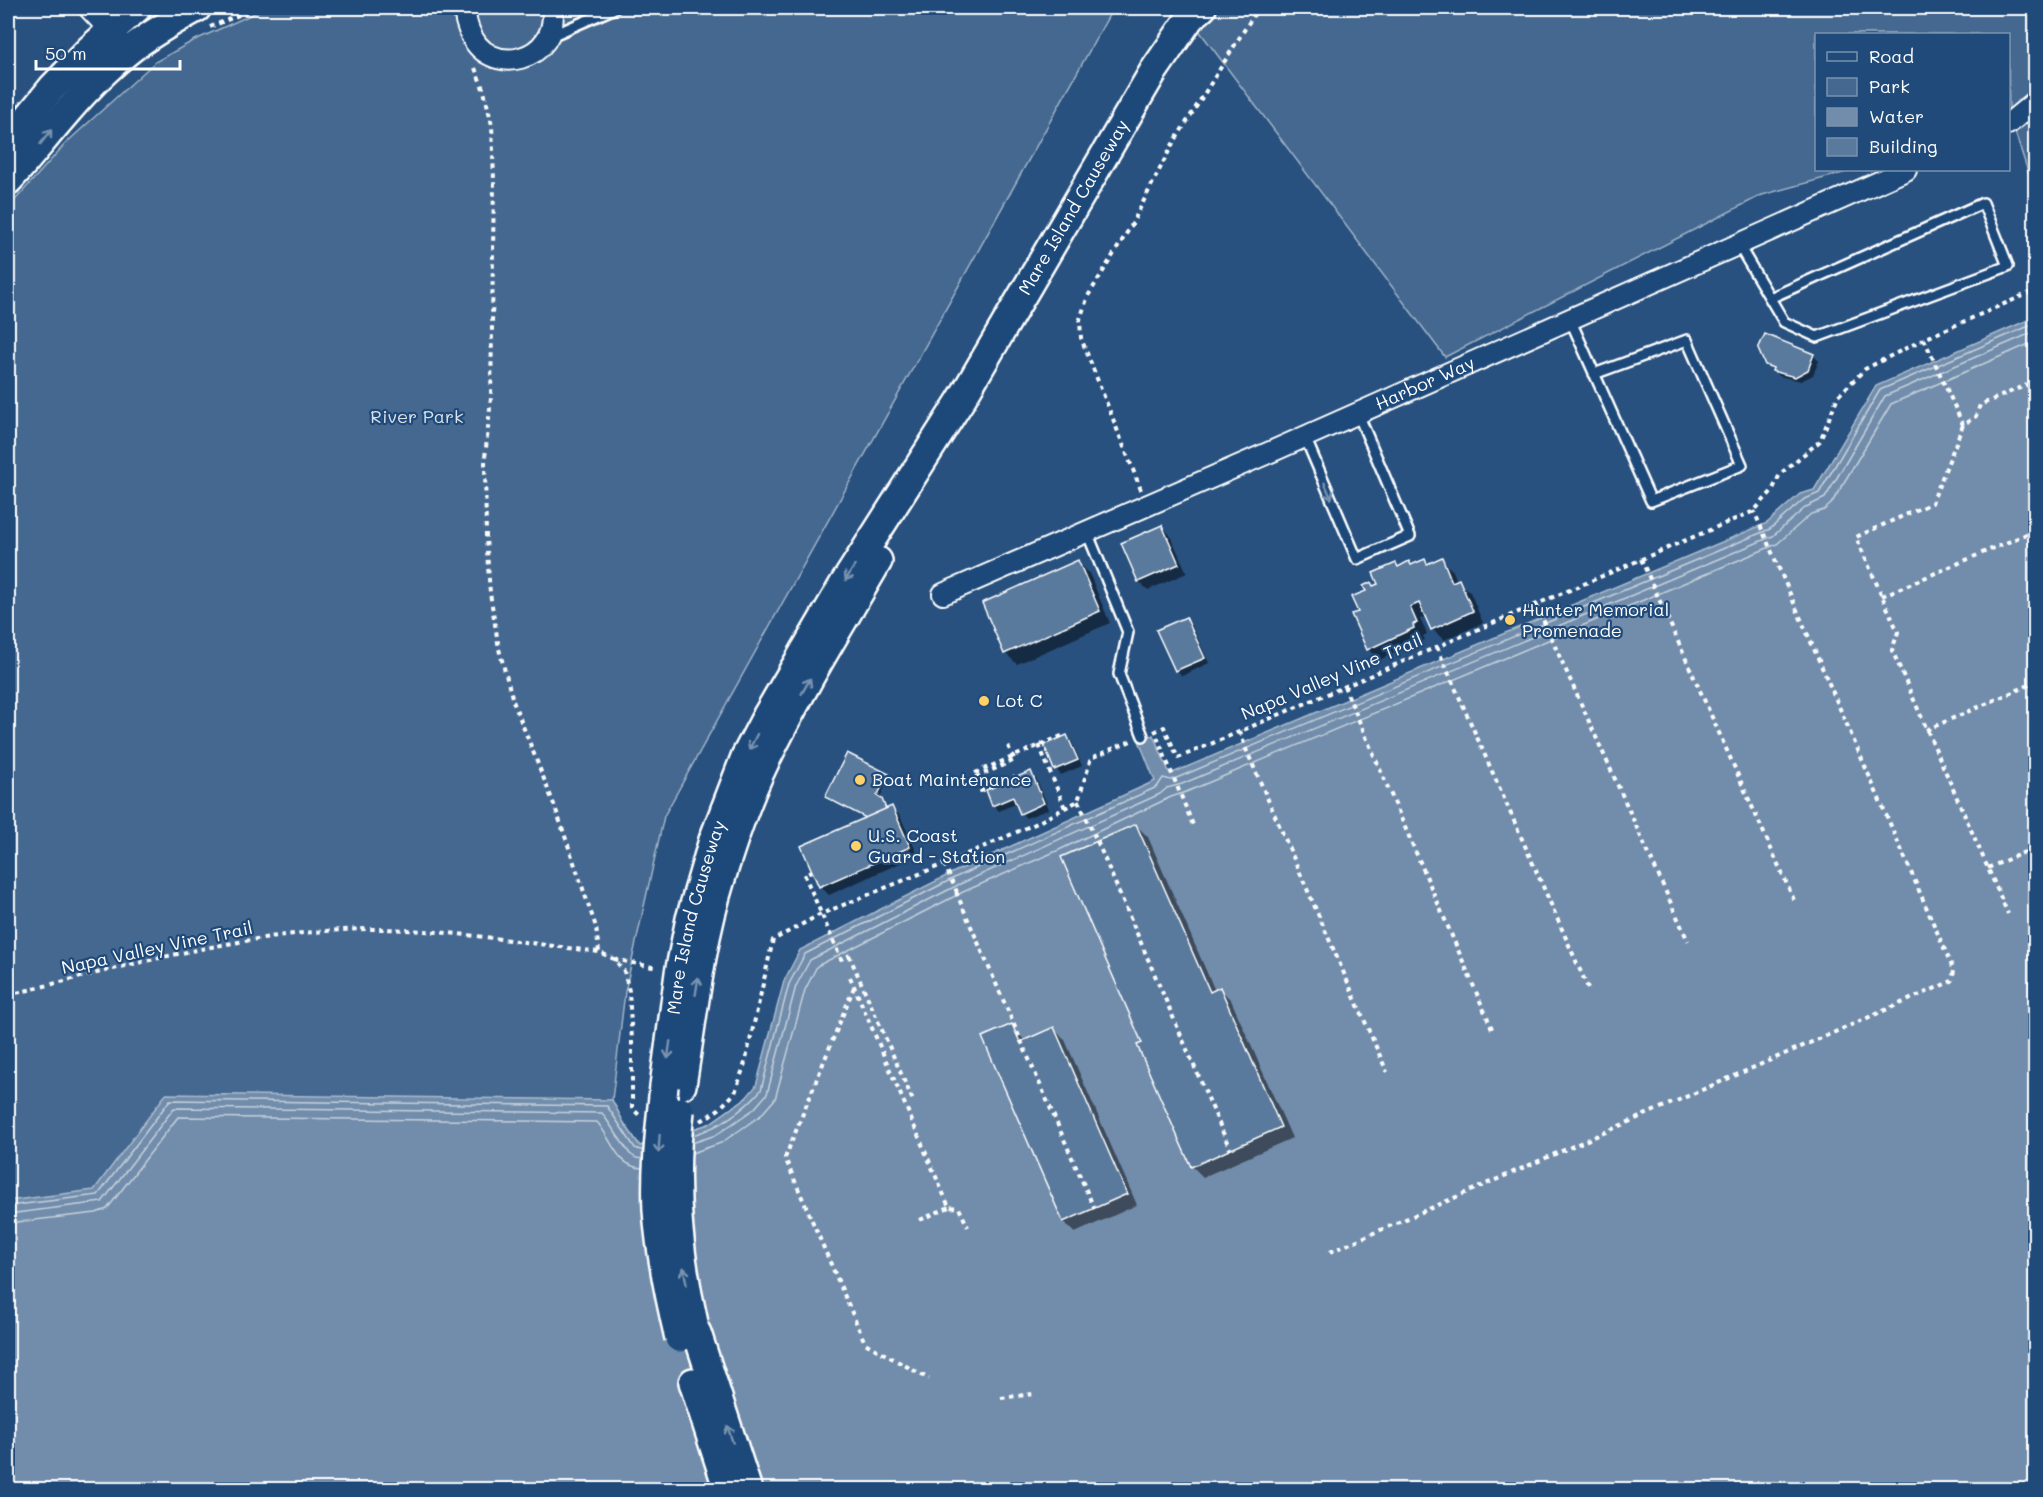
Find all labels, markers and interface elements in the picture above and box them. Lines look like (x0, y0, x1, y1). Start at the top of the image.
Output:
scale bar (36, 33, 180, 71)
legend (1815, 33, 2010, 171)
text: 50 m (45, 41, 87, 65)
text: Road (1869, 44, 1914, 68)
text: Park (1869, 74, 1910, 98)
text: Water (1869, 104, 1924, 128)
street label: Mare Island Causeway (1012, 115, 1134, 299)
one-way arrow (40, 130, 53, 146)
text: Building (1869, 134, 1937, 158)
street label: Harbor Way (1371, 350, 1478, 415)
park label: River Park (370, 404, 464, 428)
one-way arrow (1323, 481, 1334, 500)
one-way arrow (843, 564, 855, 581)
place label: Hunter Memorial Promenade (1522, 597, 1669, 642)
marker: Hunter Memorial Promenade (1503, 613, 1517, 627)
street label: Napa Valley Vine Trail (1237, 627, 1426, 725)
one-way arrow (800, 678, 812, 695)
place label: Lot C (996, 688, 1043, 712)
marker: Lot C (977, 694, 991, 708)
one-way arrow (747, 733, 759, 750)
place label: Boat Maintenance (872, 767, 1032, 791)
marker: Boat Maintenance (853, 773, 867, 787)
street label: Mare Island Causeway (661, 816, 731, 1016)
place label: U.S. Coast Guard - Station (868, 823, 1005, 868)
marker: U.S. Coast Guard - Station (849, 839, 863, 853)
street label: Napa Valley Vine Trail (59, 915, 255, 979)
one-way arrow (692, 977, 703, 996)
one-way arrow (663, 1040, 674, 1059)
one-way arrow (653, 1133, 664, 1153)
one-way arrow (679, 1267, 690, 1286)
one-way arrow (723, 1425, 734, 1444)

